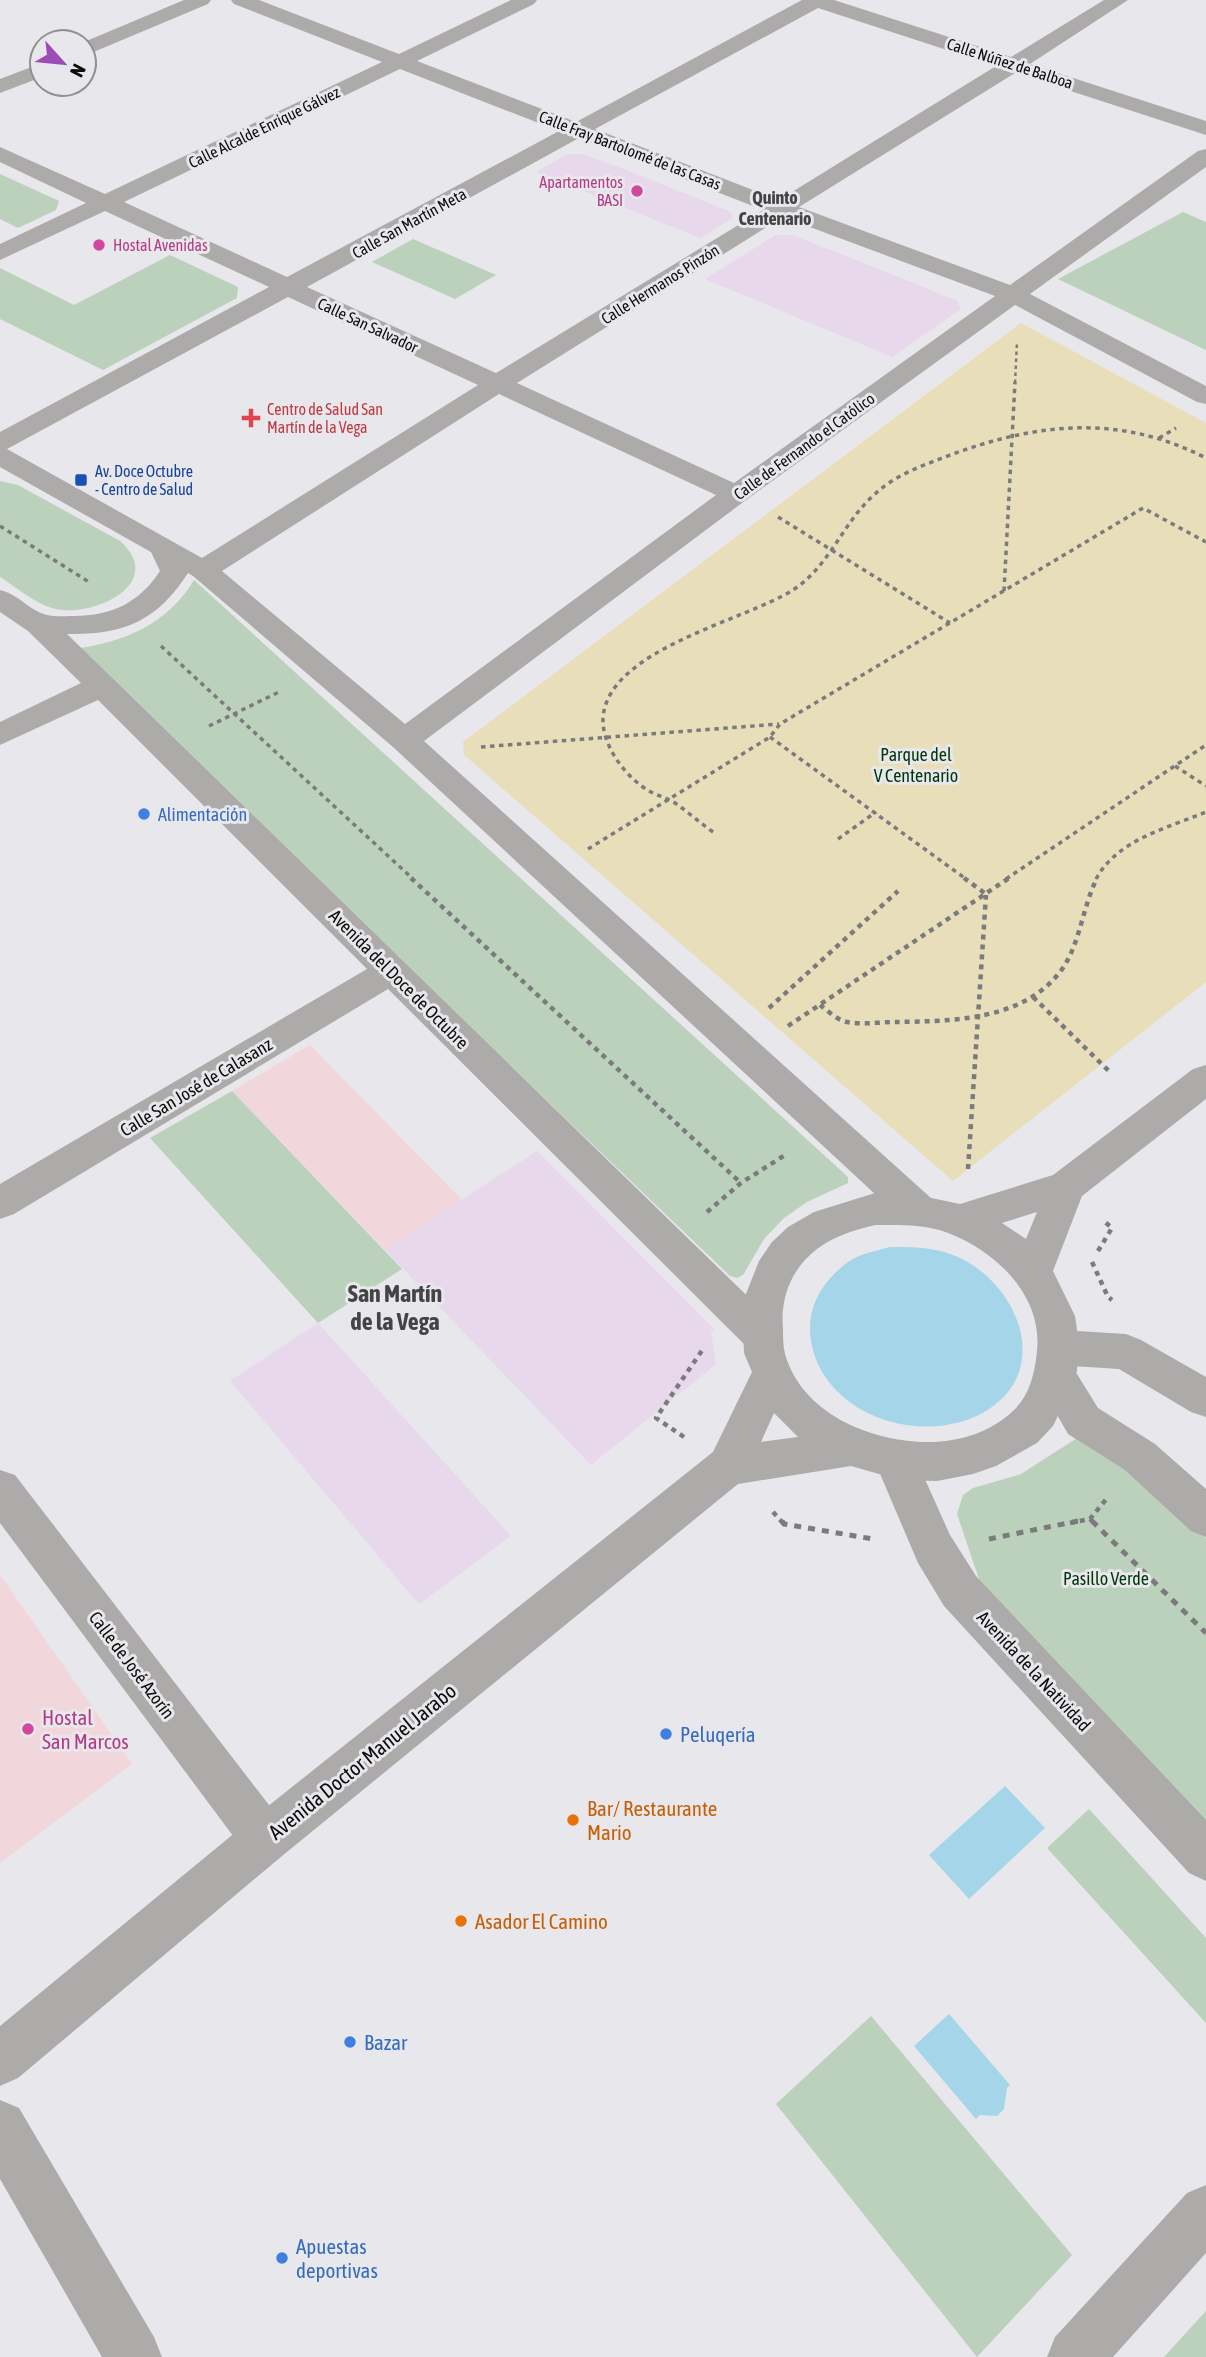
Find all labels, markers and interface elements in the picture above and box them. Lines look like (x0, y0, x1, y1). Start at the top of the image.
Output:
north arrow (28, 28, 98, 98)
street label: Calle Núñez de Balboa (945, 34, 1075, 92)
text: N (66, 61, 90, 81)
street label: Calle Alcalde Enrique Gálvez (185, 82, 343, 172)
street label: Calle Fray Bartolomé de las Casas (536, 107, 724, 194)
place label: Apartamentos BASI (539, 173, 623, 209)
marker: Apartamentos BASI (629, 183, 645, 199)
street label: Calle San Martín Meta (349, 184, 469, 262)
district label: Quinto Centenario (738, 187, 812, 229)
place label: Hostal Avenidas (113, 236, 208, 254)
marker: Hostal Avenidas (91, 237, 107, 253)
street label: Calle Hermanos Pinzón (598, 240, 722, 328)
street label: Calle San Salvador (315, 294, 421, 356)
street label: Calle de Fernando el Católico (730, 389, 878, 503)
place label: Centro de Salud San Martín de la Vega (267, 400, 383, 437)
marker: Centro de Salud San Martín de la Vega (241, 408, 261, 428)
place label: Av. Doce Octubre - Centro de Salud (95, 462, 193, 498)
marker: Av. Doce Octubre - Centro de Salud (73, 472, 89, 488)
park label: Parque del V Centenario (874, 744, 958, 786)
place label: Alimentación (158, 804, 247, 825)
marker: Alimentación (136, 806, 152, 822)
street label: Avenida del Doce de Octubre (325, 905, 473, 1053)
street label: Calle San José de Calasanz (116, 1033, 276, 1141)
district label: San Martín de la Vega (348, 1280, 442, 1335)
park label: Pasillo Verde (1063, 1568, 1149, 1589)
street label: Calle de José Azorín (85, 1607, 179, 1723)
street label: Avenida de la Natividad (973, 1607, 1095, 1735)
street label: Avenida Doctor Manuel Jarabo (264, 1678, 460, 1844)
place label: Hostal San Marcos (42, 1705, 129, 1753)
marker: Hostal San Marcos (20, 1721, 36, 1737)
place label: Peluqería (680, 1722, 756, 1746)
marker: Peluqería (658, 1726, 674, 1742)
place label: Bar/ Restaurante Mario (587, 1796, 717, 1844)
marker: Bar/ Restaurante Mario (565, 1812, 581, 1828)
place label: Asador El Camino (475, 1909, 608, 1933)
marker: Asador El Camino (453, 1913, 469, 1929)
place label: Bazar (364, 2030, 408, 2054)
marker: Bazar (342, 2034, 358, 2050)
place label: Apuestas deportivas (296, 2234, 378, 2282)
marker: Apuestas deportivas (274, 2250, 290, 2266)

